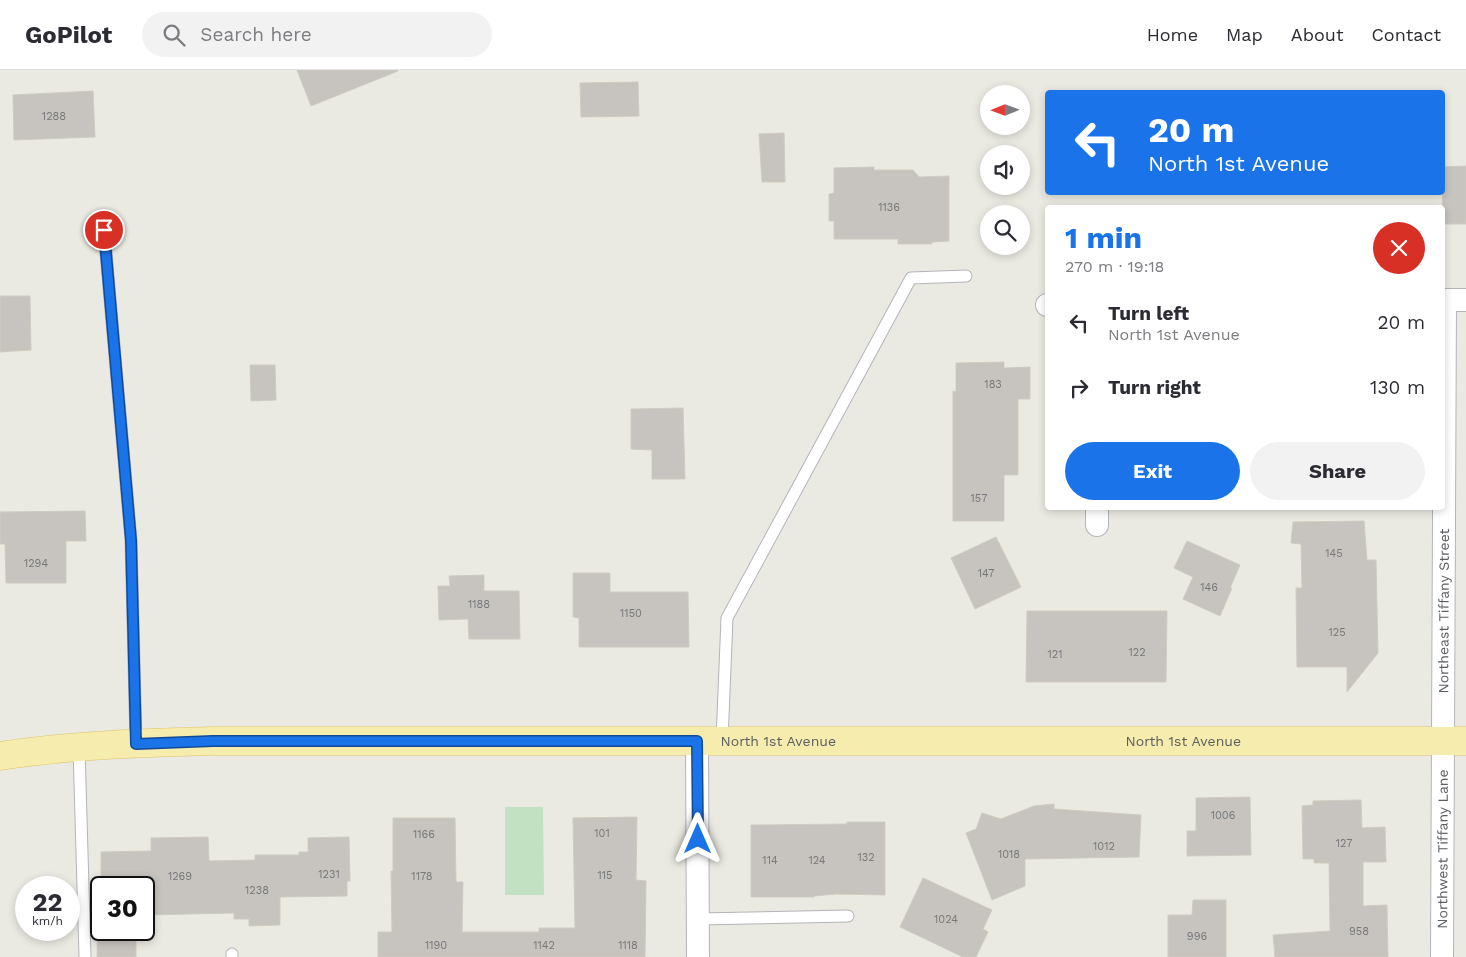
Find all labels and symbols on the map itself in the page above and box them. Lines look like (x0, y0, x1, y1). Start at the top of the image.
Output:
north arrow (980, 85, 1030, 135)
house number: 1288 (42, 110, 66, 123)
house number: 1136 (878, 201, 900, 214)
pin (83, 209, 125, 251)
house number: 183 (984, 378, 1002, 391)
house number: 157 (971, 492, 987, 505)
street label: Northeast Tiffany Street (1435, 528, 1452, 694)
house number: 145 (1325, 547, 1343, 560)
house number: 1294 (24, 557, 48, 570)
house number: 147 (978, 567, 994, 580)
house number: 146 (1200, 581, 1218, 594)
house number: 1188 (468, 598, 490, 611)
house number: 1150 (620, 607, 642, 620)
house number: 125 (1328, 626, 1346, 639)
house number: 122 (1128, 646, 1146, 659)
house number: 121 (1048, 648, 1063, 661)
street label: North 1st Avenue (721, 733, 836, 749)
street label: North 1st Avenue (1126, 733, 1241, 749)
street label: Northwest Tiffany Lane (1434, 769, 1451, 929)
house number: 1006 (1211, 809, 1236, 822)
position arrow (671, 812, 723, 864)
house number: 101 (594, 827, 610, 840)
house number: 1166 (413, 828, 435, 841)
house number: 127 (1336, 837, 1352, 850)
house number: 1012 (1093, 840, 1115, 853)
house number: 1018 (998, 848, 1020, 861)
house number: 132 (857, 851, 875, 864)
house number: 114 (762, 854, 778, 867)
house number: 124 (808, 854, 826, 867)
house number: 1231 (318, 868, 340, 881)
house number: 115 (598, 869, 612, 882)
house number: 1269 (168, 870, 192, 883)
house number: 1178 (411, 870, 433, 883)
speed limit sign: 30 (90, 876, 155, 941)
house number: 1238 (245, 884, 269, 897)
house number: 1024 (934, 913, 958, 926)
house number: 958 (1349, 925, 1369, 938)
house number: 996 (1187, 930, 1207, 943)
house number: 1190 (425, 939, 447, 952)
house number: 1142 (533, 939, 555, 952)
house number: 1118 (618, 939, 638, 952)

